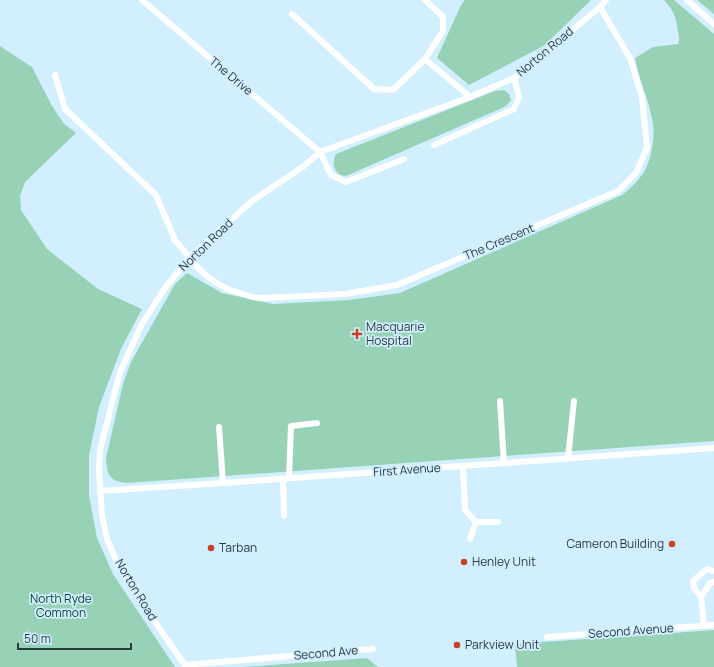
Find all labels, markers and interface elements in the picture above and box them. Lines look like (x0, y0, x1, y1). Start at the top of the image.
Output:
street label: Norton Road (513, 23, 577, 80)
street label: The Drive (206, 52, 257, 99)
street label: Norton Road (175, 214, 236, 275)
street label: The Crescent (461, 219, 537, 264)
place label: Macquarie Hospital (366, 318, 424, 349)
marker: Macquarie Hospital (351, 328, 363, 340)
street label: First Avenue (373, 459, 441, 480)
place label: Cameron Building (567, 535, 664, 552)
place label: Tarban (219, 539, 257, 556)
marker: Cameron Building (667, 539, 677, 549)
marker: Tarban (206, 543, 216, 553)
place label: Henley Unit (472, 553, 536, 570)
street label: Norton Road (111, 556, 162, 624)
marker: Henley Unit (459, 557, 469, 567)
park label: North Ryde Common (30, 590, 92, 621)
street label: Second Avenue (588, 619, 674, 642)
scale bar (18, 625, 131, 651)
text: 50 m (24, 630, 51, 647)
place label: Parkview Unit (465, 636, 540, 653)
marker: Parkview Unit (452, 640, 462, 650)
street label: Second Ave (293, 641, 359, 664)

